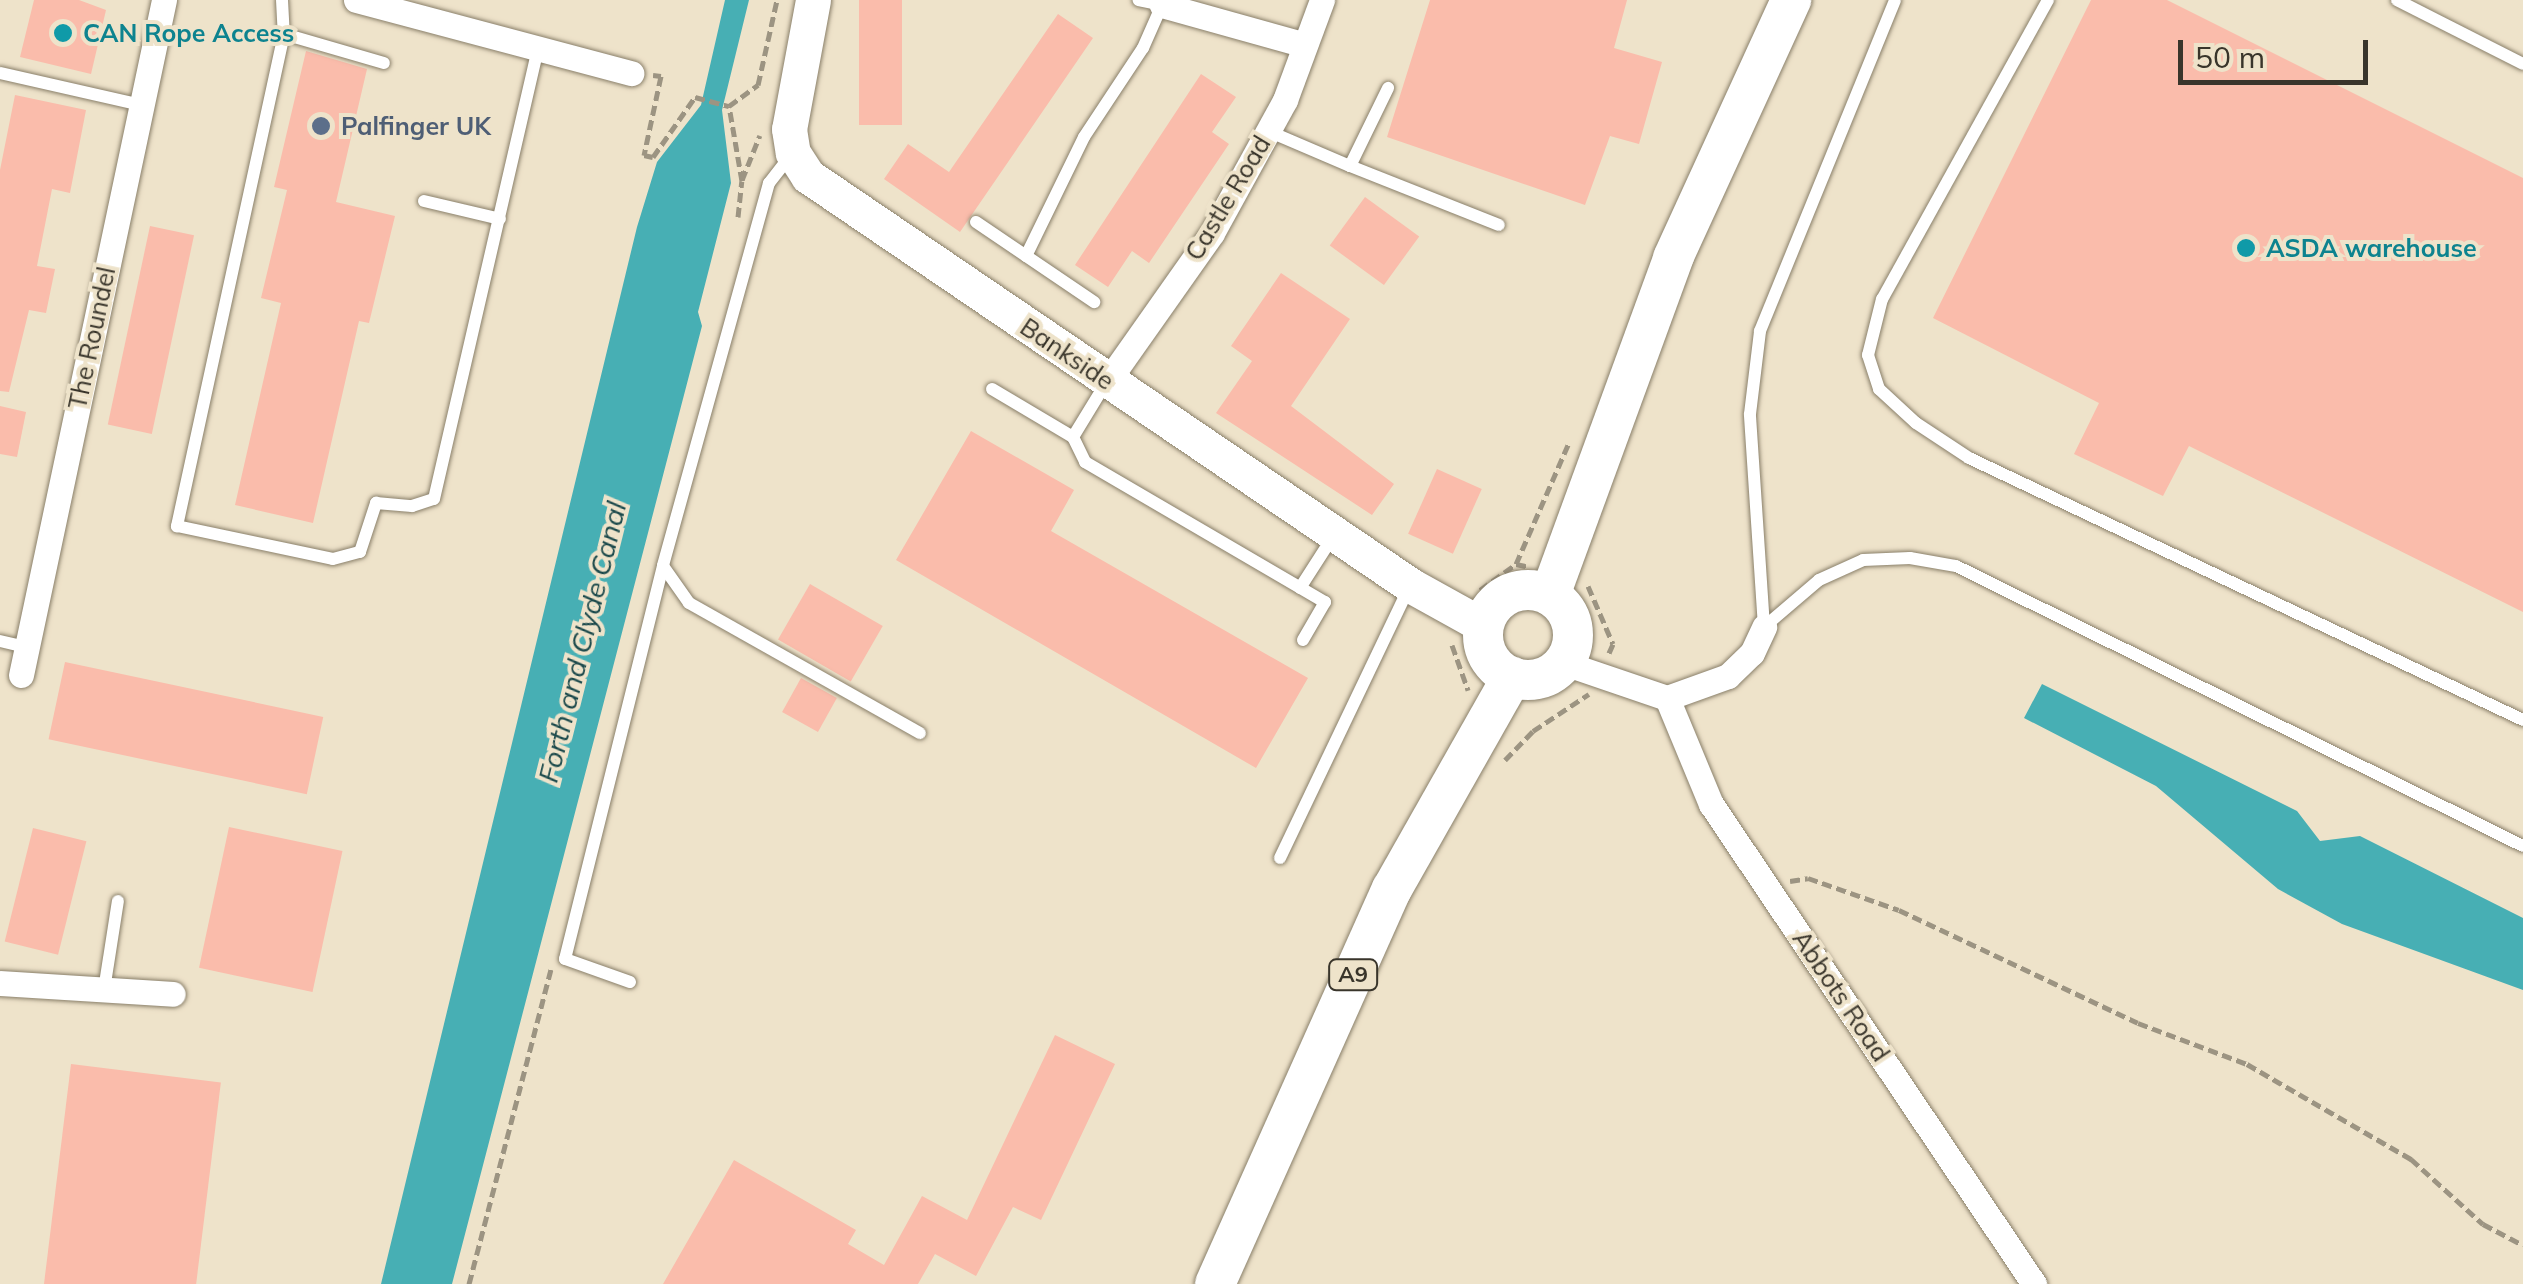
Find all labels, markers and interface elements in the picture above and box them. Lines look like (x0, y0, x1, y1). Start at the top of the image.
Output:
place label: CAN Rope Access (83, 18, 294, 48)
scale bar (2183, 20, 2373, 82)
marker: CAN Rope Access (52, 22, 74, 44)
text: 50 m (2195, 38, 2265, 76)
place label: Palfinger UK (341, 111, 491, 141)
marker: Palfinger UK (310, 115, 332, 137)
street label: Castle Road (1179, 130, 1277, 266)
place label: ASDA warehouse (2266, 233, 2477, 263)
marker: ASDA warehouse (2235, 237, 2257, 259)
street label: The Roundel (62, 264, 122, 412)
street label: Bankside (1015, 312, 1119, 396)
water label: Forth and Clyde Canal (531, 498, 633, 786)
street label: Abbots Road (1786, 925, 1896, 1067)
road number: A9 (1328, 958, 1378, 992)

